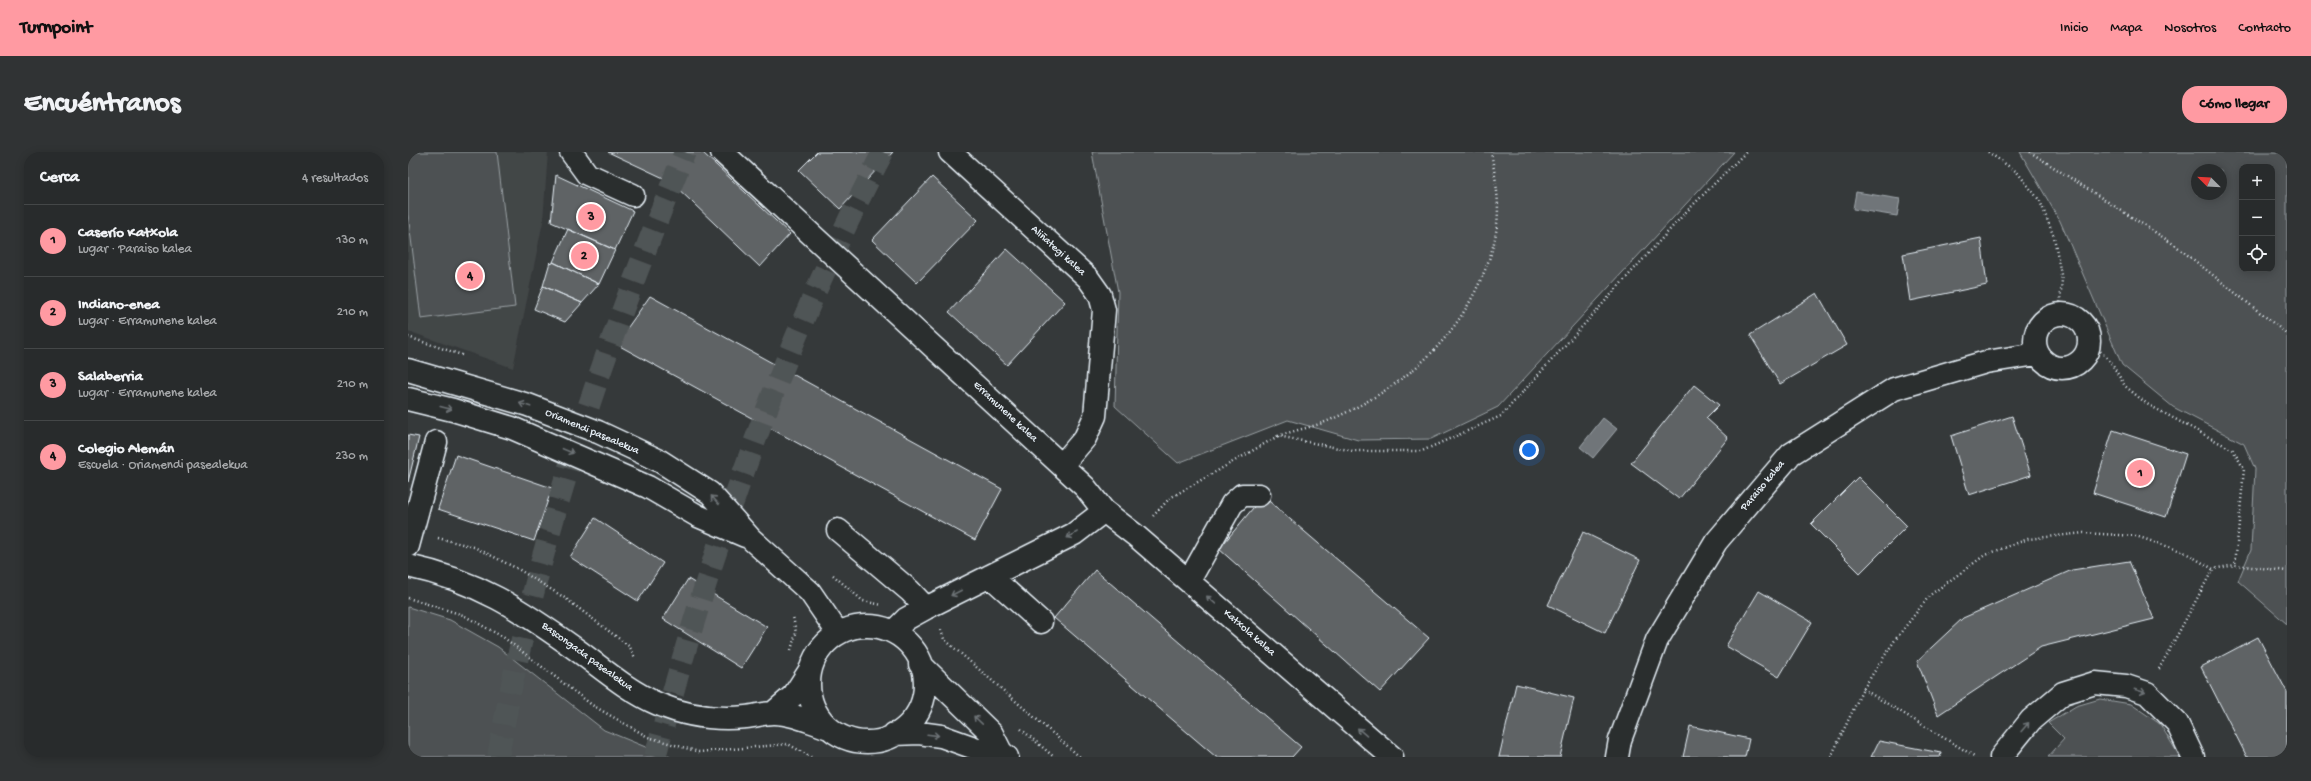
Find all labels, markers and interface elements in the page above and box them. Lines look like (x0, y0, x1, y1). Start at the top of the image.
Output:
text: Turnpoint (20, 17, 92, 40)
text: Inicio (2060, 20, 2088, 37)
text: Mapa (2110, 20, 2142, 37)
text: Nosotros (2164, 20, 2216, 37)
text: Contacto (2238, 20, 2291, 37)
button: Cómo llegar (2182, 86, 2287, 123)
text: Encuéntranos (24, 88, 180, 121)
north arrow (2191, 164, 2227, 200)
map controls (2239, 164, 2275, 272)
button: + (2239, 164, 2275, 200)
text: Cerca (40, 168, 79, 188)
text: 4 resultados (302, 171, 368, 186)
button: − (2239, 200, 2275, 236)
pin: 3 (578, 202, 604, 232)
street label: Aliñategi kalea (1028, 223, 1088, 279)
text: Caserío Katxola (78, 224, 178, 242)
text: 1 (50, 233, 56, 248)
text: 130 m (336, 233, 368, 248)
button: locate (2239, 236, 2275, 272)
pin: 2 (571, 241, 597, 271)
text: Lugar · Paraiso kalea (78, 242, 192, 257)
pin: 4 (457, 261, 483, 291)
text: Indiano-enea (78, 296, 160, 314)
text: 2 (50, 305, 56, 320)
text: 210 m (337, 305, 368, 320)
text: Lugar · Erramunene kalea (78, 314, 217, 329)
text: Salaberria (78, 368, 143, 386)
text: 3 (50, 377, 56, 392)
text: 210 m (337, 377, 368, 392)
street label: Erramunene kalea (970, 379, 1040, 445)
text: Lugar · Erramunene kalea (78, 386, 217, 401)
one-way arrow (520, 400, 532, 408)
one-way arrow (439, 404, 452, 412)
street label: Oriamendi pasealekua (543, 407, 642, 458)
text: Colegio Alemán (78, 440, 174, 458)
your location (1519, 440, 1539, 460)
one-way arrow (562, 448, 574, 456)
text: 4 (50, 449, 56, 464)
text: 230 m (335, 449, 368, 464)
text: Escuela · Oriamendi pasealekua (78, 458, 248, 473)
street label: Paraiso kalea (1738, 458, 1788, 514)
pin: 1 (2127, 458, 2153, 488)
one-way arrow (711, 494, 720, 505)
one-way arrow (1066, 531, 1078, 539)
one-way arrow (950, 590, 962, 597)
one-way arrow (1206, 596, 1217, 605)
street label: Katxola kalea (1221, 607, 1278, 659)
street label: Bascongada pasealekua (538, 619, 636, 695)
one-way arrow (2133, 688, 2146, 695)
one-way arrow (973, 716, 983, 725)
one-way arrow (2021, 721, 2030, 732)
one-way arrow (1357, 727, 1368, 736)
one-way arrow (926, 731, 939, 739)

